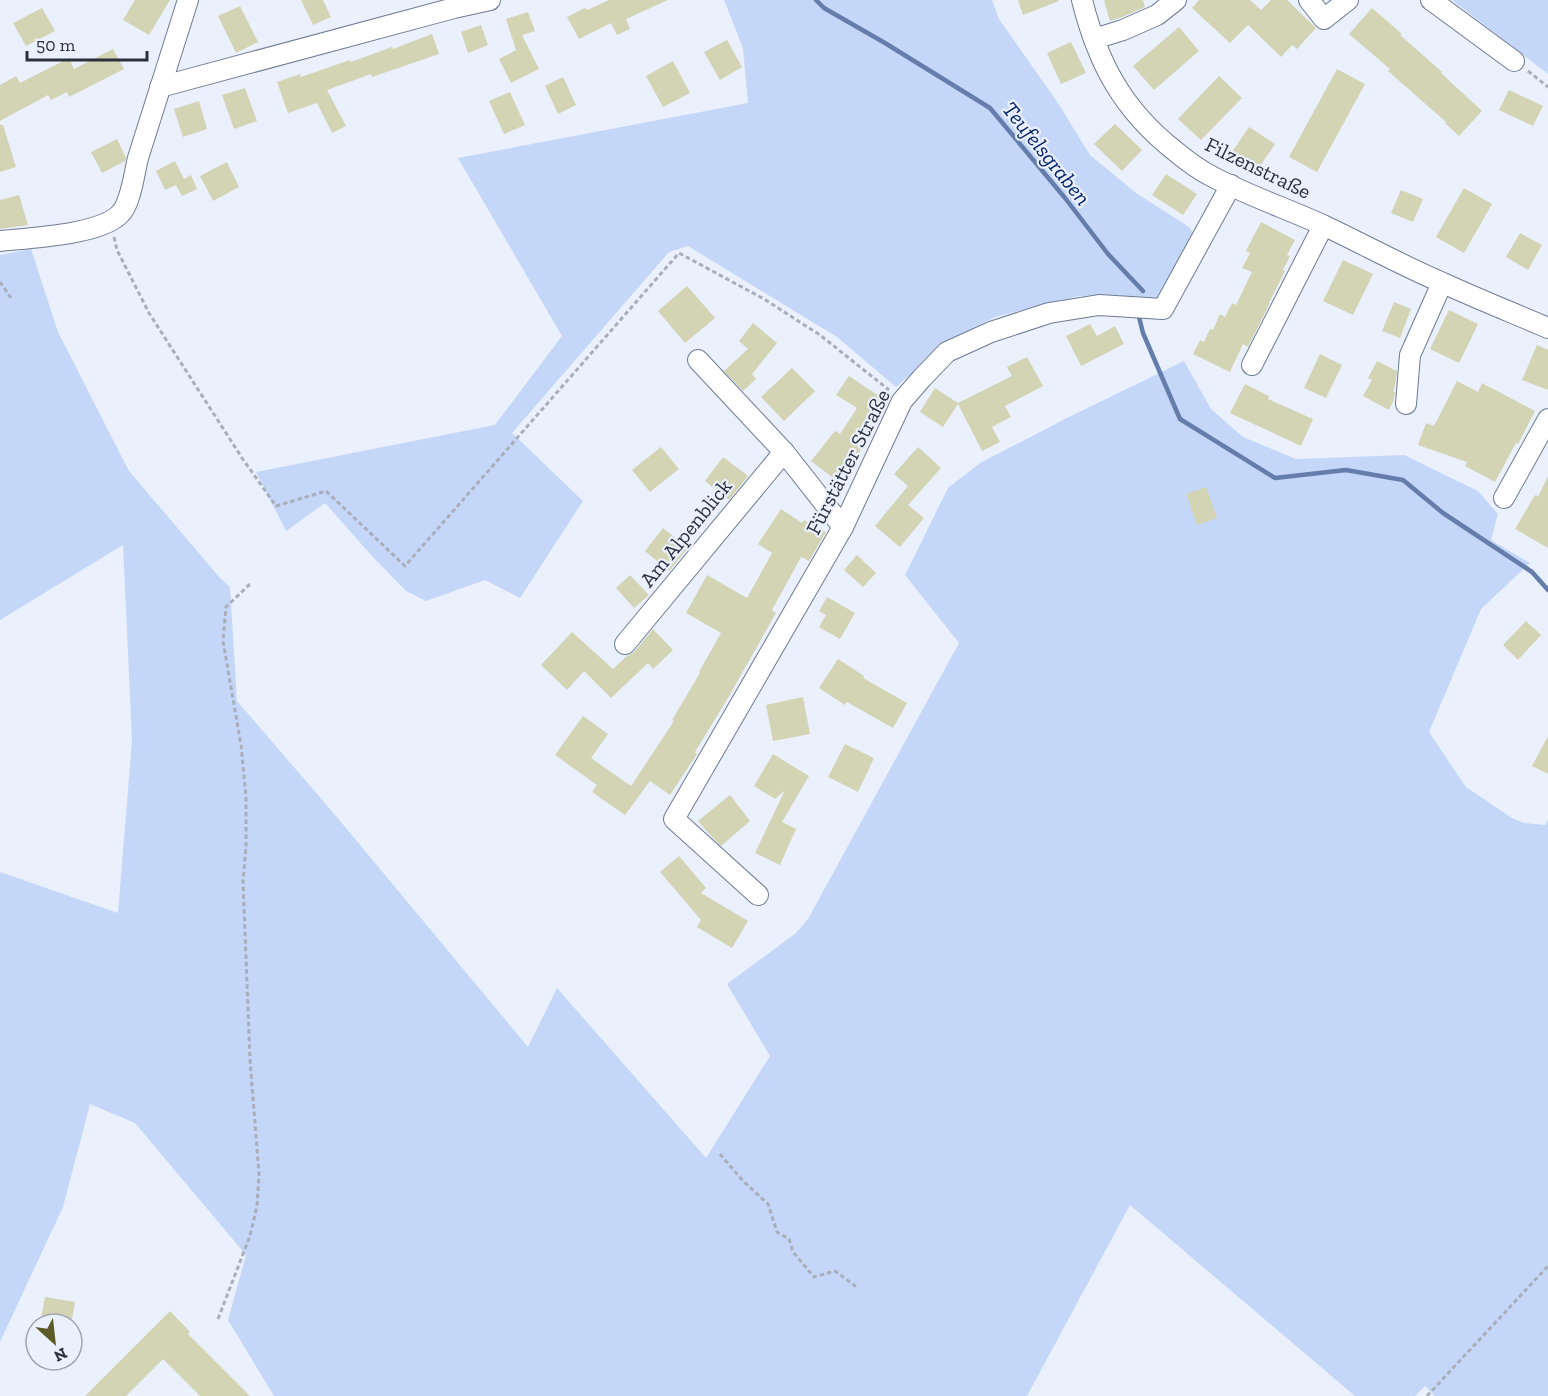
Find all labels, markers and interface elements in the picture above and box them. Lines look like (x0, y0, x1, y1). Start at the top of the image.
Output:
scale bar (27, 24, 147, 62)
text: 50 m (36, 34, 76, 56)
water label: Teufelsgraben (997, 96, 1097, 211)
street label: Filzenstraße (1201, 131, 1315, 204)
street label: Fürstätter Straße (800, 385, 895, 539)
street label: Am Alpenblick (634, 474, 737, 592)
north arrow (24, 1312, 84, 1372)
text: N (51, 1344, 70, 1366)

